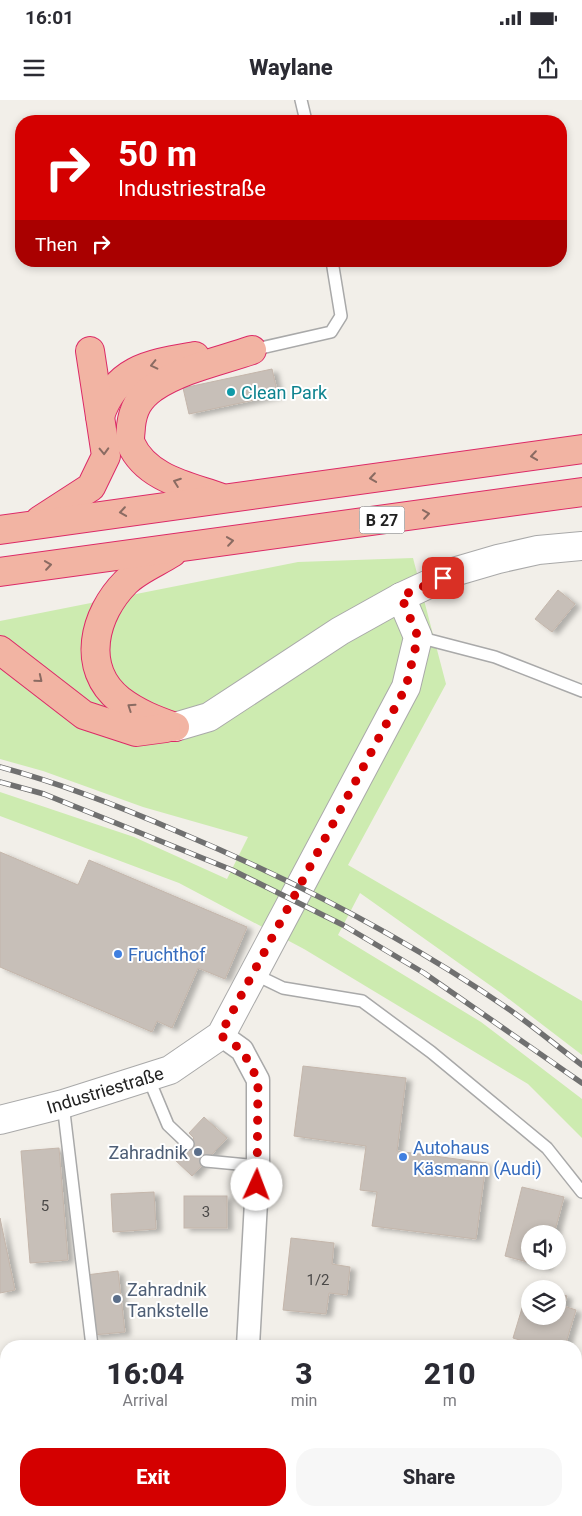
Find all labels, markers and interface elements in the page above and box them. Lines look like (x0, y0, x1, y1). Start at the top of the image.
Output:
text: 16:01 (25, 6, 74, 29)
icon: menu (20, 54, 48, 82)
icon: share (534, 54, 562, 82)
text: Waylane (249, 55, 333, 80)
text: 50 m (118, 134, 197, 175)
icon: right (35, 135, 100, 200)
text: Industriestraße (118, 176, 266, 201)
icon: right (87, 230, 115, 258)
text: Then (35, 233, 77, 256)
one-way arrow (149, 359, 158, 370)
place label: Clean Park (241, 382, 328, 403)
marker: Clean Park (225, 386, 237, 398)
one-way arrow (99, 447, 109, 455)
one-way arrow (529, 450, 538, 460)
one-way arrow (368, 472, 377, 482)
one-way arrow (173, 478, 182, 488)
one-way arrow (119, 506, 127, 516)
road number: B 27 (360, 506, 404, 534)
one-way arrow (422, 509, 430, 520)
one-way arrow (226, 536, 234, 547)
pin (422, 557, 464, 599)
one-way arrow (45, 560, 53, 571)
icon: arrive (429, 564, 457, 592)
one-way arrow (33, 674, 42, 682)
one-way arrow (127, 704, 137, 713)
place label: Fruchthof (128, 944, 206, 965)
marker: Fruchthof (112, 948, 124, 960)
street label: Industriestraße (44, 1062, 166, 1118)
place label: Autohaus Käsmann (Audi) (413, 1137, 542, 1180)
place label: Zahradnik (108, 1142, 189, 1163)
marker: Zahradnik (192, 1146, 204, 1158)
marker: Autohaus Käsmann (Audi) (397, 1151, 409, 1163)
position arrow (230, 1158, 282, 1210)
house number: 5 (41, 1197, 49, 1215)
house number: 3 (202, 1203, 210, 1221)
map controls (521, 1225, 566, 1325)
button: sound (521, 1225, 566, 1270)
house number: 1/2 (306, 1271, 330, 1289)
place label: Zahradnik Tankstelle (127, 1279, 209, 1321)
button: layers (521, 1280, 566, 1325)
marker: Zahradnik Tankstelle (111, 1293, 123, 1305)
text: 16:04 (106, 1356, 184, 1391)
text: 3 (295, 1356, 313, 1391)
text: 210 (424, 1356, 476, 1391)
text: Arrival (123, 1391, 168, 1410)
text: min (291, 1391, 317, 1410)
text: m (443, 1391, 457, 1410)
button: Exit (20, 1448, 286, 1506)
button: Share (296, 1448, 562, 1506)

